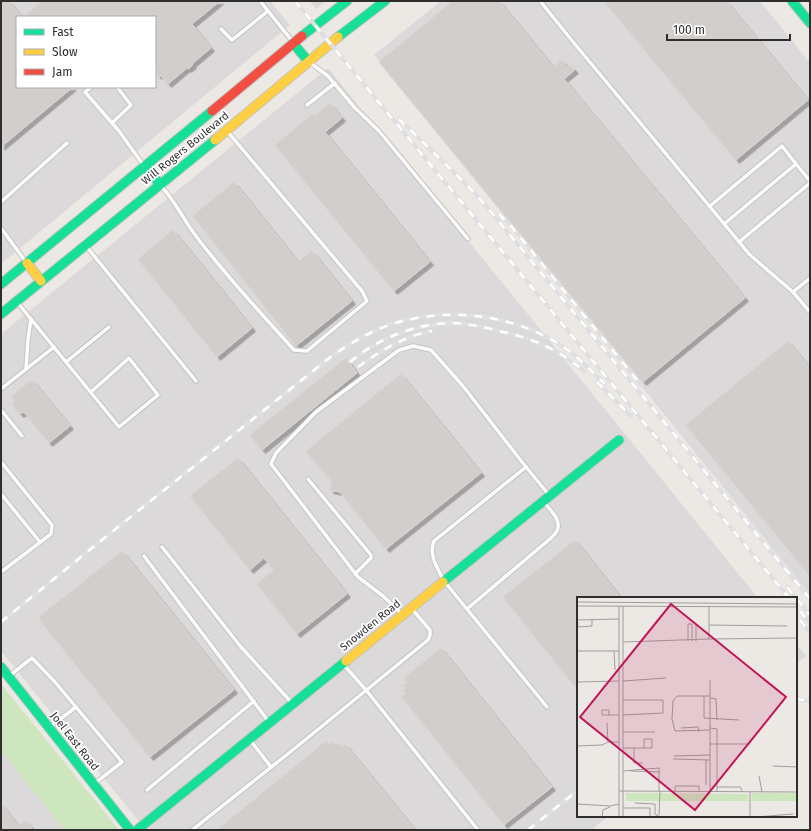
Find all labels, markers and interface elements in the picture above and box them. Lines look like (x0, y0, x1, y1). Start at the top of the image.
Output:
legend (16, 16, 156, 88)
scale bar (667, 16, 790, 42)
text: 100 m (673, 23, 705, 37)
text: Fast (52, 25, 74, 39)
text: Slow (52, 45, 78, 59)
text: Jam (52, 65, 72, 79)
street label: Will Rogers Boulevard (139, 109, 232, 188)
street label: Snowden Road (337, 597, 403, 654)
inset map (577, 597, 797, 817)
street label: Joel East Road (48, 709, 102, 773)

